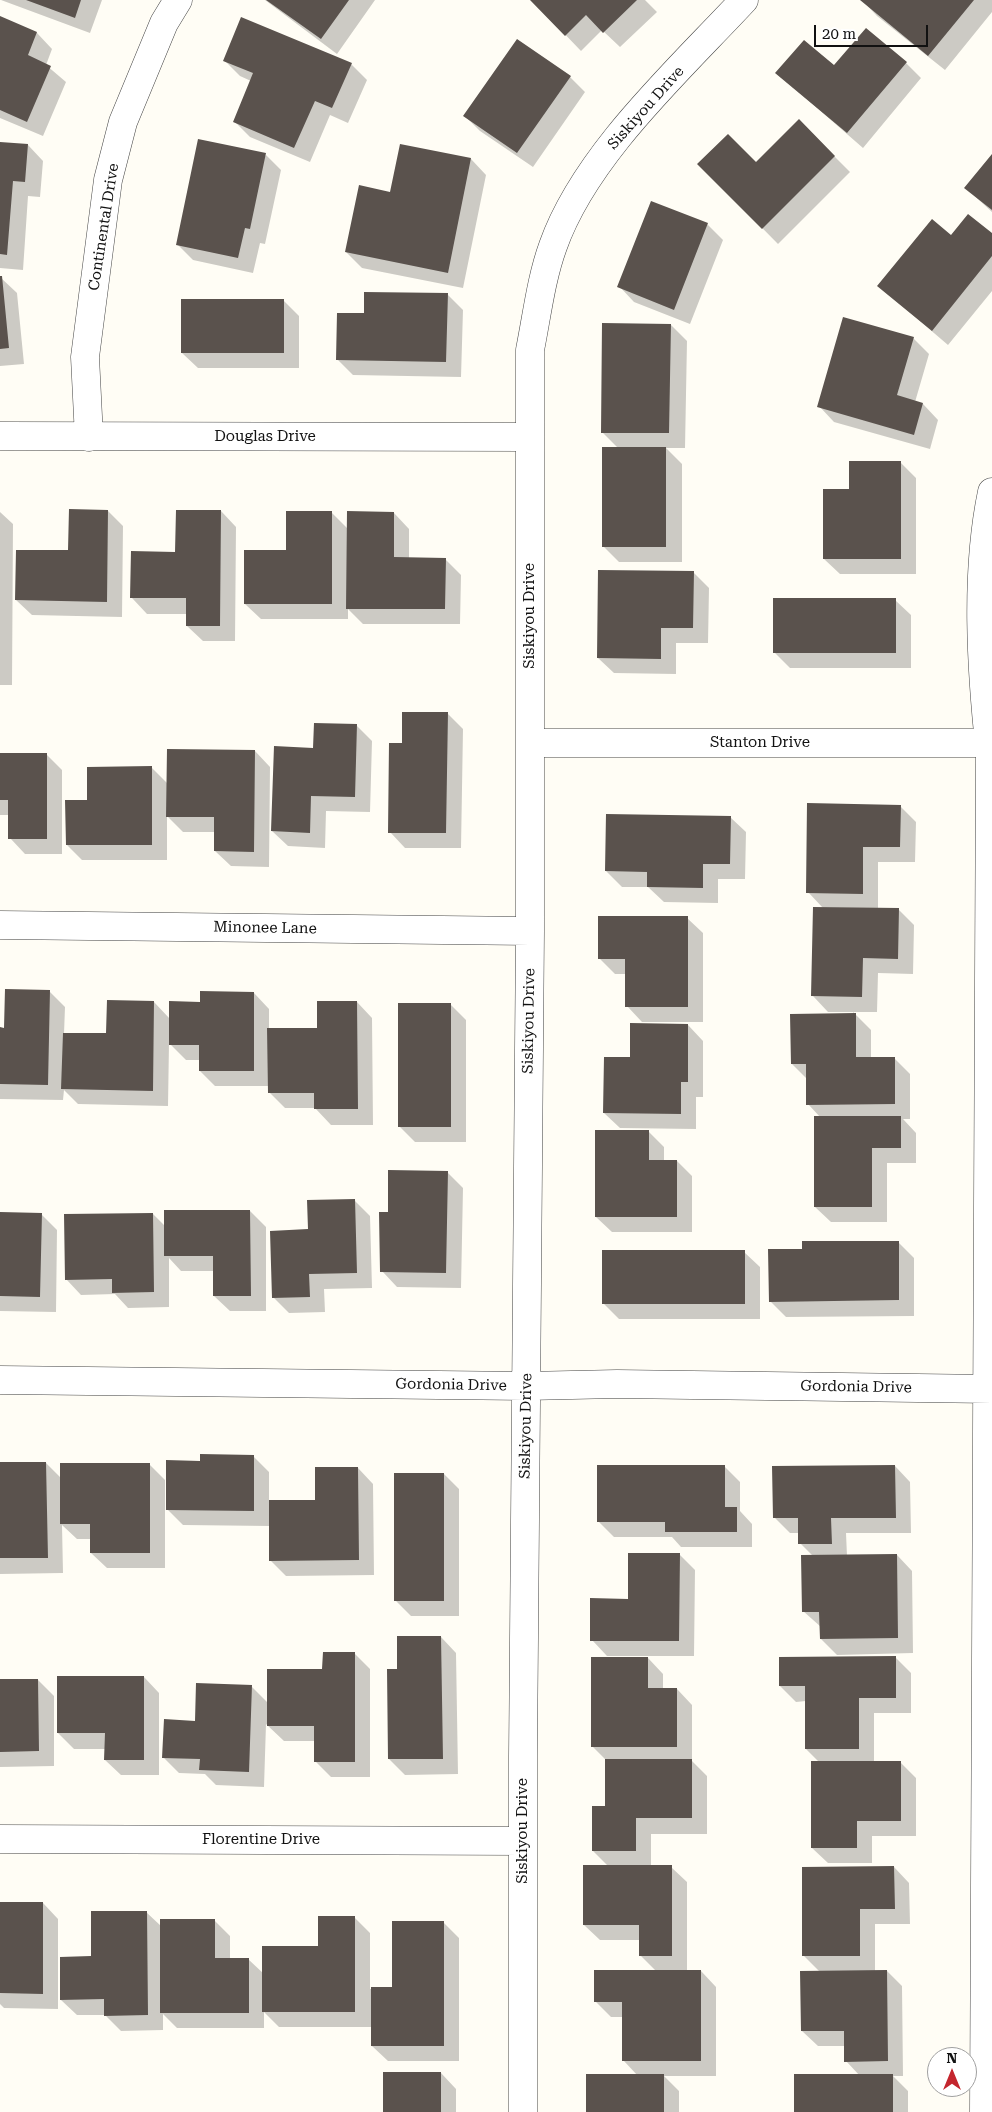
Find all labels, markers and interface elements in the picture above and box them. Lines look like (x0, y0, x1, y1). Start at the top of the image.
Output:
scale bar (817, 15, 931, 47)
text: 20 m (822, 25, 856, 43)
street label: Siskiyou Drive (604, 63, 688, 153)
street label: Continental Drive (85, 162, 123, 292)
street label: Douglas Drive (214, 428, 316, 446)
street label: Siskiyou Drive (521, 563, 539, 669)
street label: Stanton Drive (710, 734, 810, 752)
street label: Minonee Lane (213, 918, 317, 938)
street label: Siskiyou Drive (519, 968, 539, 1074)
street label: Siskiyou Drive (516, 1373, 536, 1479)
street label: Gordonia Drive (395, 1375, 507, 1395)
street label: Gordonia Drive (800, 1377, 912, 1397)
street label: Siskiyou Drive (514, 1778, 532, 1884)
street label: Florentine Drive (202, 1831, 320, 1849)
north arrow (927, 2047, 977, 2097)
text: N (947, 2050, 957, 2066)

